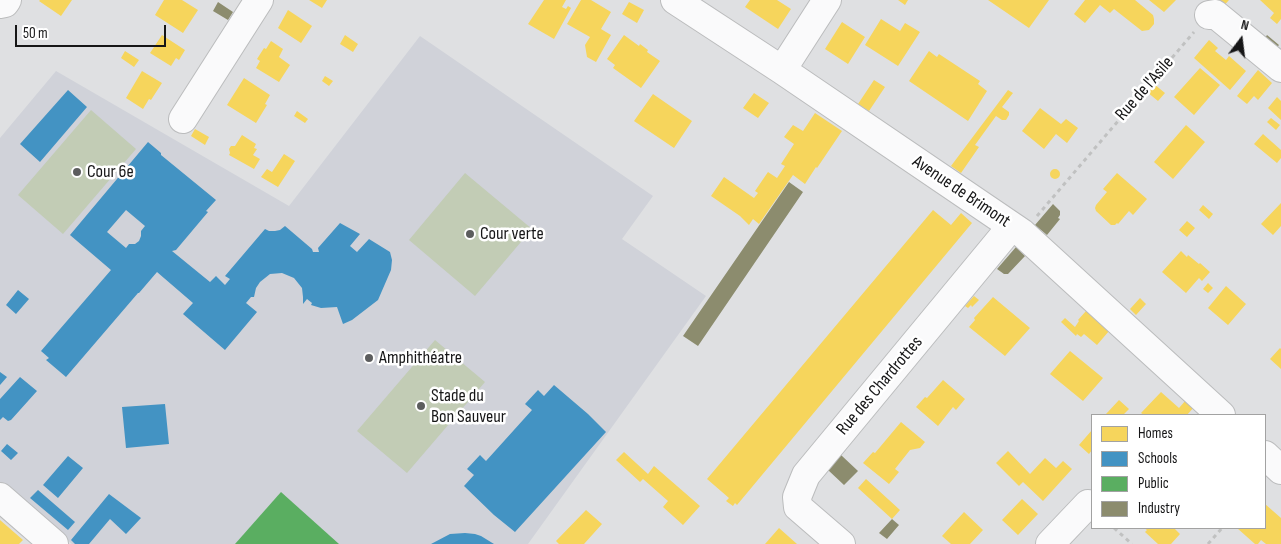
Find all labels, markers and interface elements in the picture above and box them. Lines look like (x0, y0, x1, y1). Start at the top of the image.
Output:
scale bar (18, 15, 169, 47)
north arrow (1216, 15, 1266, 65)
text: N (1239, 16, 1251, 34)
text: 50 m (23, 24, 48, 43)
street label: Rue de l'Asile (1111, 53, 1179, 125)
street label: Avenue de Brimont (908, 151, 1014, 233)
place label: Cour 6e (87, 161, 134, 183)
marker: Cour 6e (71, 166, 83, 178)
place label: Cour verte (480, 223, 544, 245)
marker: Cour verte (464, 228, 476, 240)
street label: Rue des Chardrottes (832, 332, 928, 440)
place label: Amphithéatre (379, 347, 462, 369)
marker: Amphithéatre (363, 352, 375, 364)
place label: Stade du Bon Sauveur (431, 385, 506, 428)
marker: Stade du Bon Sauveur (415, 400, 427, 412)
legend (1091, 414, 1266, 529)
text: Homes (1138, 424, 1173, 443)
text: Schools (1138, 449, 1177, 468)
text: Public (1138, 474, 1169, 493)
text: Industry (1138, 499, 1180, 518)

